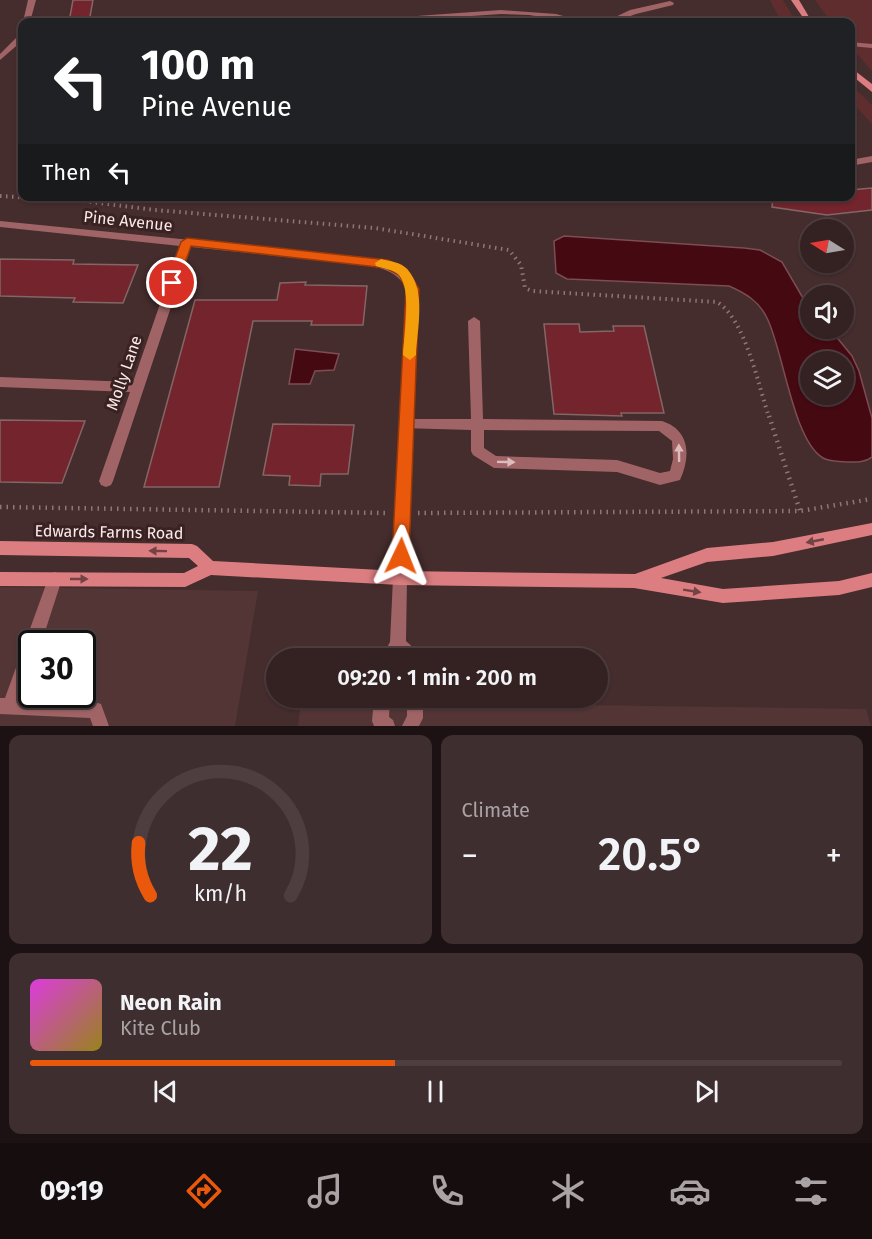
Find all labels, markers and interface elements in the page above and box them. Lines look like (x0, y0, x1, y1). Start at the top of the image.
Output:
text: 100 m (141, 40, 255, 90)
icon: left (42, 42, 120, 120)
text: Pine Avenue (141, 91, 292, 123)
icon: left (103, 156, 136, 189)
text: Then (42, 159, 91, 186)
street label: Pine Avenue (83, 207, 173, 235)
north arrow (800, 219, 854, 273)
map controls (800, 219, 854, 405)
pin (146, 257, 197, 308)
icon: arrive (155, 266, 188, 299)
button: sound (800, 285, 854, 339)
street label: Molly Lane (102, 333, 146, 413)
button: layers (800, 351, 854, 405)
one-way arrow (674, 443, 684, 462)
one-way arrow (496, 458, 515, 467)
street label: Edwards Farms Road (34, 521, 184, 543)
position arrow (369, 524, 433, 588)
one-way arrow (805, 537, 824, 546)
one-way arrow (148, 546, 167, 555)
one-way arrow (70, 574, 89, 584)
one-way arrow (682, 586, 701, 595)
speed limit sign: 30 (18, 630, 96, 708)
text: 09:20 · 1 min · 200 m (337, 664, 537, 691)
text: Climate (462, 798, 530, 822)
text: 22 (188, 812, 253, 887)
text: 20.5° (598, 828, 705, 882)
text: − (462, 836, 478, 876)
text: + (826, 836, 842, 876)
text: km/h (194, 882, 247, 908)
text: Neon Rain (120, 989, 222, 1016)
text: Kite Club (120, 1016, 201, 1040)
icon: previous (149, 1075, 182, 1108)
icon: pause (419, 1075, 452, 1108)
icon: next (690, 1075, 723, 1108)
icon: directions (183, 1170, 225, 1212)
icon: music (304, 1170, 346, 1212)
icon: phone (426, 1170, 468, 1212)
icon: climate (547, 1170, 589, 1212)
icon: car (669, 1170, 711, 1212)
icon: filters (790, 1170, 832, 1212)
text: 09:19 (40, 1175, 104, 1207)

